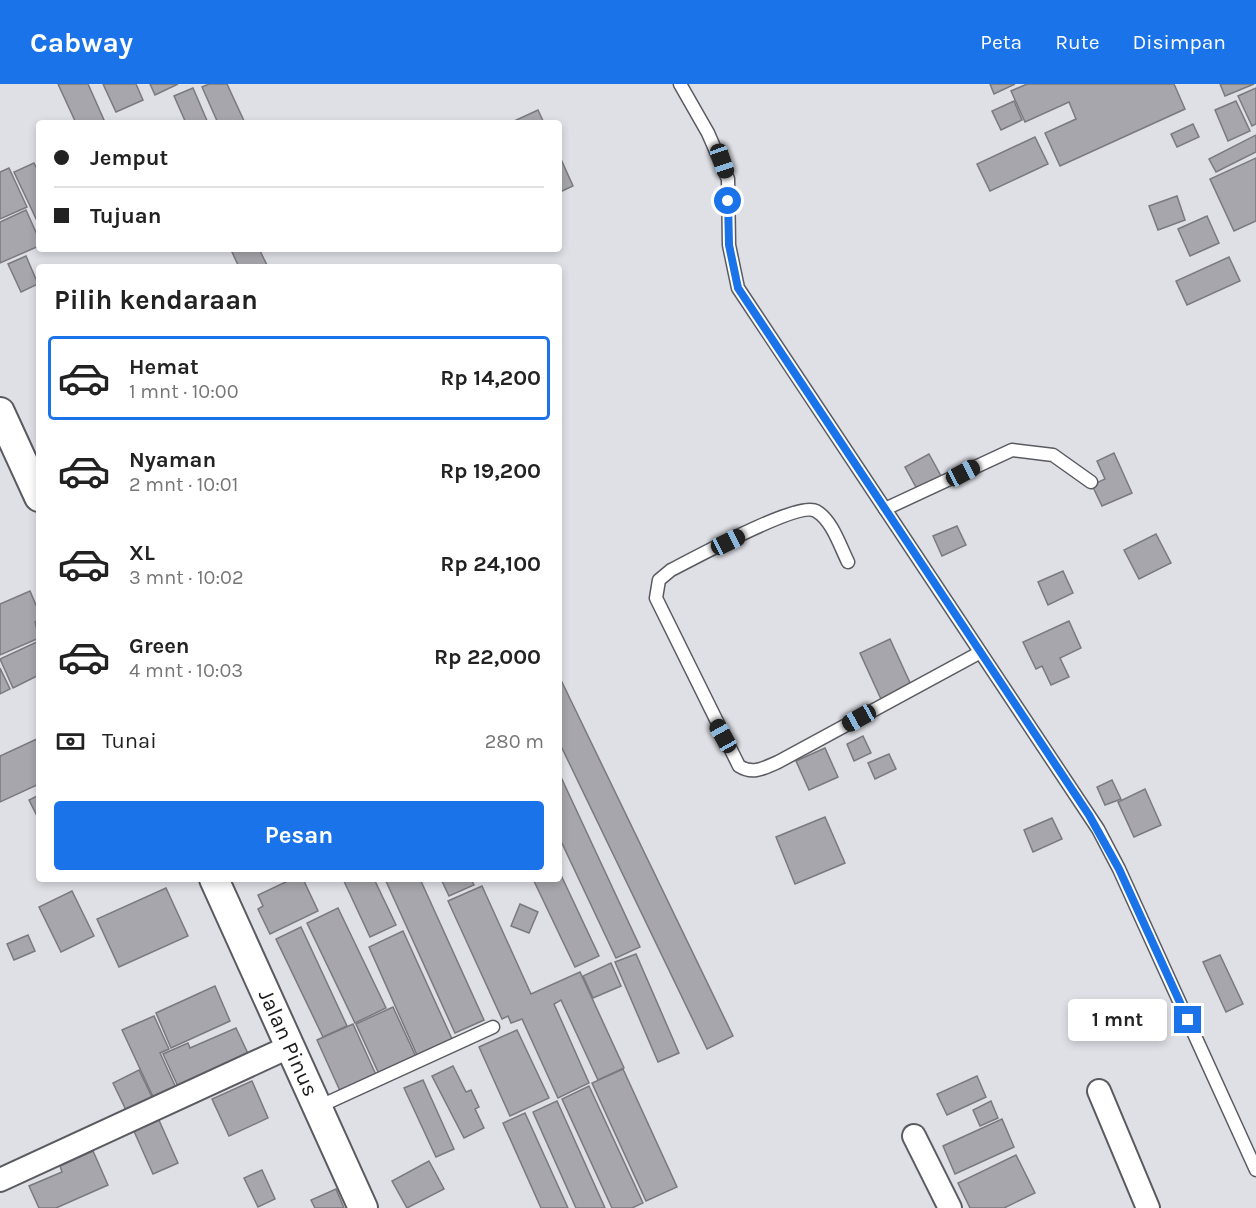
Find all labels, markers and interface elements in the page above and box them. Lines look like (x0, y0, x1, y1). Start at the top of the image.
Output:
text: Cabway (30, 26, 133, 59)
text: Peta (980, 30, 1022, 54)
text: Rute (1055, 30, 1099, 54)
text: Disimpan (1132, 30, 1226, 54)
car (708, 141, 736, 181)
text: Jemput (90, 145, 168, 171)
route start (714, 187, 741, 214)
text: Tujuan (90, 203, 161, 229)
text: Pilih kendaraan (54, 284, 258, 316)
icon: car (57, 351, 111, 405)
text: Hemat (129, 354, 199, 380)
text: Rp 14,200 (440, 365, 541, 391)
text: 1 mnt · 10:00 (129, 380, 239, 403)
icon: car (57, 444, 111, 498)
text: Nyaman (129, 447, 216, 473)
car (943, 457, 983, 489)
text: Rp 19,200 (440, 458, 541, 484)
text: 2 mnt · 10:01 (129, 473, 238, 496)
car (708, 526, 748, 558)
icon: car (57, 537, 111, 591)
text: XL (129, 540, 155, 566)
text: Rp 24,100 (440, 551, 541, 577)
text: 3 mnt · 10:02 (129, 566, 243, 589)
icon: car (57, 630, 111, 684)
text: Green (129, 633, 190, 659)
text: Rp 22,000 (434, 644, 541, 670)
text: 4 mnt · 10:03 (129, 659, 243, 682)
car (839, 701, 879, 735)
car (706, 716, 740, 756)
icon: cash (54, 725, 87, 758)
text: Tunai (102, 728, 157, 754)
text: 280 m (485, 730, 544, 753)
button: Pesan (54, 801, 544, 870)
street label: Jalan Pinus (253, 985, 324, 1101)
callout: 1 mnt (1068, 999, 1167, 1041)
route end (1174, 1006, 1201, 1033)
text: 1 mnt (1092, 1008, 1143, 1031)

